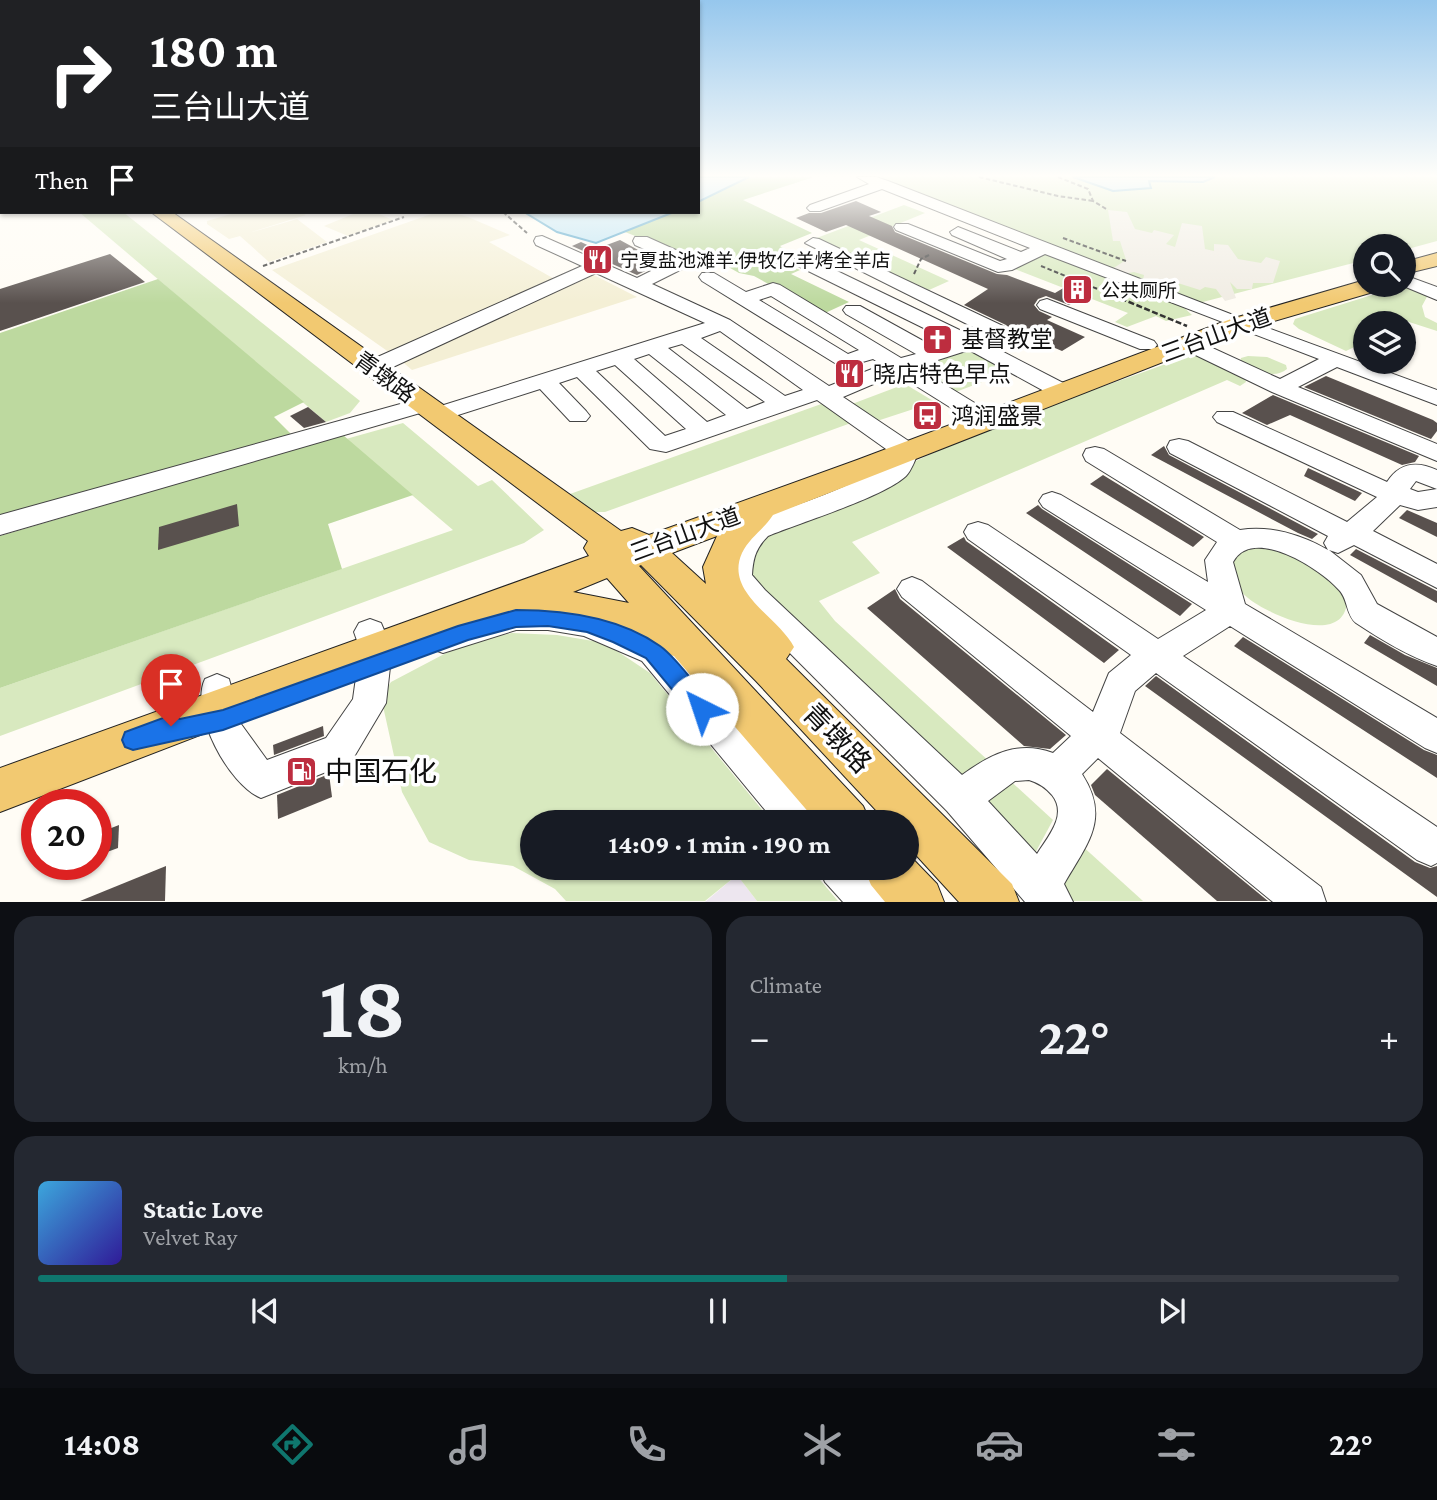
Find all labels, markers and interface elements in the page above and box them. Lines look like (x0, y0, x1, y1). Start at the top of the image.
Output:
text: 180 m (150, 23, 278, 78)
icon: right (35, 28, 126, 119)
text: 三台山大道 (150, 89, 310, 125)
icon: arrive (103, 161, 141, 199)
text: Then (35, 166, 89, 195)
map controls (1353, 234, 1416, 374)
button: search (1353, 234, 1416, 297)
restaurant icon: 宁夏盐池滩羊·伊牧亿羊烤全羊店 (580, 243, 614, 277)
place label: 宁夏盐池滩羊·伊牧亿羊烤全羊店 (620, 250, 891, 271)
building icon: 公共厕所 (1061, 273, 1095, 307)
place label: 公共厕所 (1101, 280, 1177, 301)
street label: 三台山大道 (1158, 303, 1274, 367)
button: layers (1353, 311, 1416, 374)
church icon: 基督教堂 (921, 322, 955, 356)
place label: 基督教堂 (961, 326, 1053, 352)
street label: 青墩路 (349, 346, 421, 408)
restaurant icon: 晓店特色早点 (833, 357, 867, 391)
place label: 晓店特色早点 (873, 361, 1011, 387)
bus stop icon: 鸿润盛景 (911, 399, 945, 433)
place label: 鸿润盛景 (951, 403, 1043, 429)
street label: 三台山大道 (627, 502, 743, 566)
pin (141, 654, 201, 726)
icon: arrive (152, 665, 190, 703)
position arrow (665, 672, 739, 746)
street label: 青墩路 (797, 697, 877, 779)
fuel station icon: 中国石化 (285, 754, 319, 788)
place label: 中国石化 (325, 756, 437, 787)
speed limit sign: 20 (21, 789, 112, 880)
text: 14:09 · 1 min · 190 m (608, 830, 831, 859)
text: 18 (319, 955, 406, 1057)
text: Climate (750, 972, 822, 998)
text: 22° (1038, 1007, 1110, 1065)
text: − (750, 1016, 770, 1058)
text: + (1379, 1016, 1399, 1058)
text: km/h (338, 1052, 388, 1078)
text: Static Love (143, 1195, 263, 1224)
text: Velvet Ray (143, 1224, 237, 1250)
icon: previous (246, 1292, 284, 1330)
icon: pause (699, 1292, 737, 1330)
icon: next (1153, 1292, 1191, 1330)
icon: directions (268, 1420, 317, 1469)
icon: music (445, 1420, 494, 1469)
icon: phone (622, 1420, 671, 1469)
icon: climate (798, 1420, 847, 1469)
icon: car (975, 1420, 1024, 1469)
icon: filters (1152, 1420, 1201, 1469)
text: 14:08 (64, 1426, 140, 1462)
text: 22° (1329, 1426, 1373, 1462)

